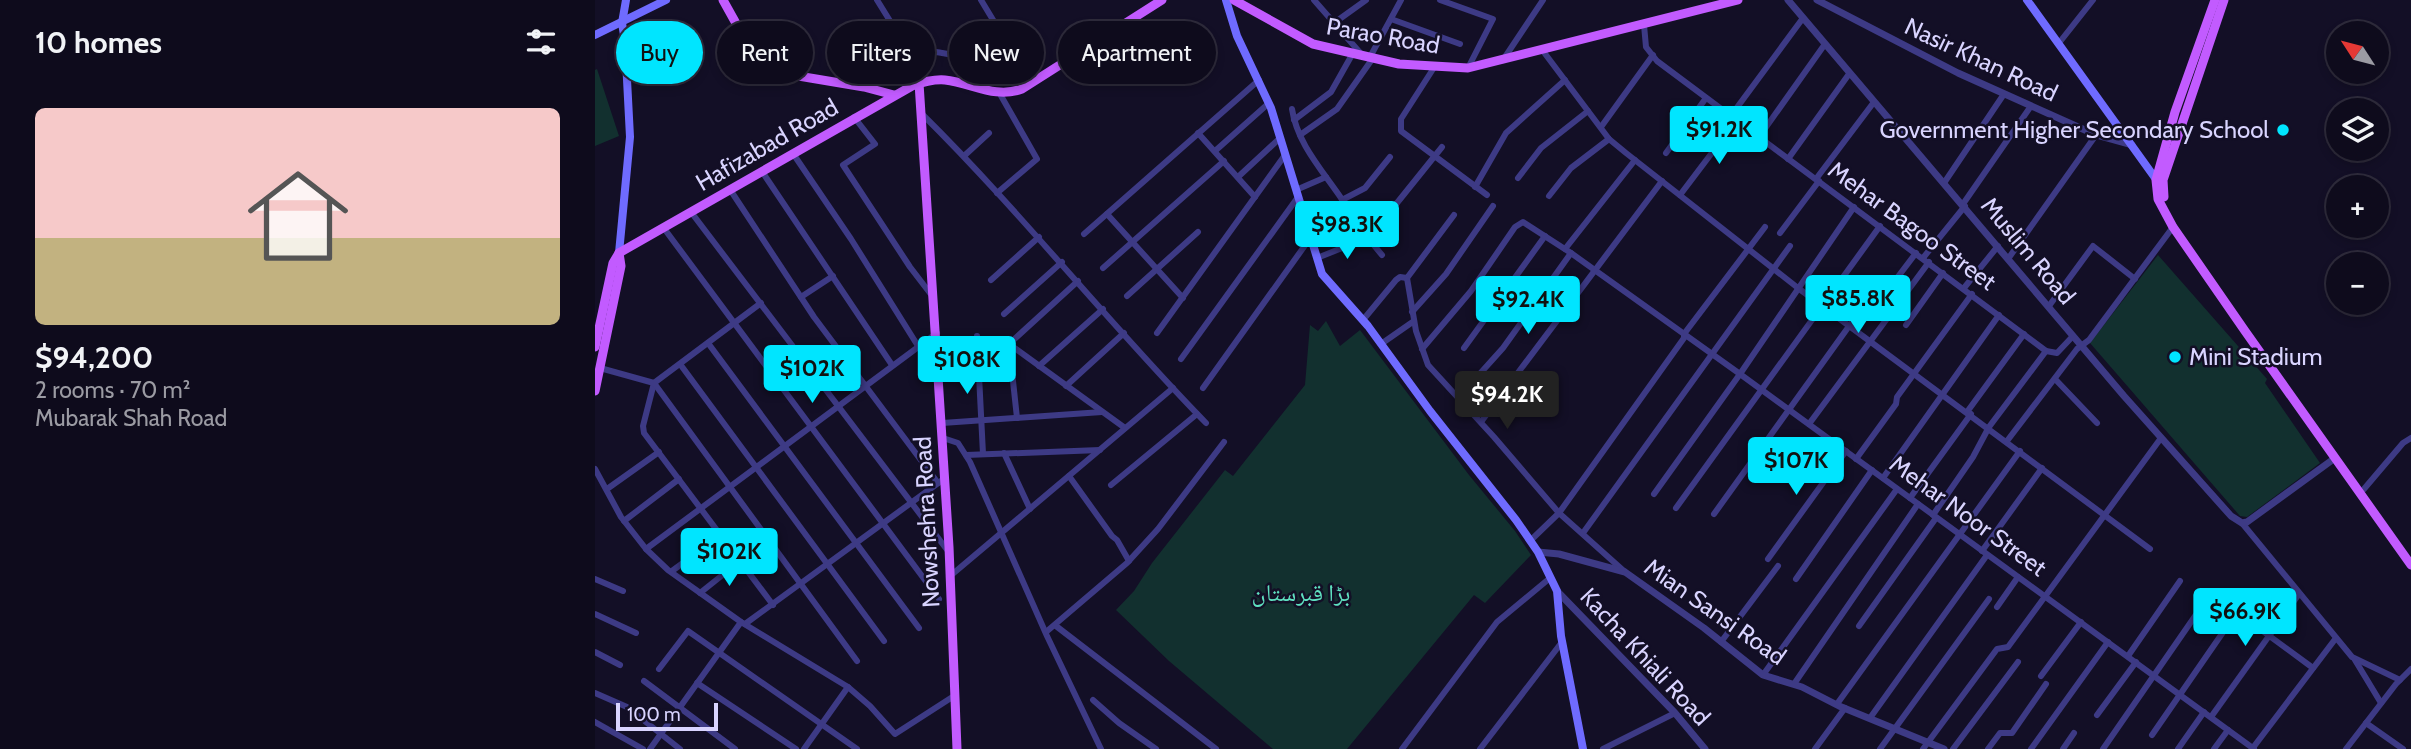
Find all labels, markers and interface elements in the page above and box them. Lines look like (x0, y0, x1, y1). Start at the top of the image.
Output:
street label: Parao Road (1324, 11, 1442, 60)
street label: Nasir Khan Road (1900, 12, 2062, 108)
chip: Buy (616, 21, 703, 84)
chip: Rent (717, 21, 813, 84)
chip: Filters (827, 21, 935, 84)
chip: New (949, 21, 1044, 84)
chip: Apartment (1058, 21, 1216, 84)
north arrow (2326, 21, 2389, 84)
map controls (2326, 21, 2389, 315)
icon: filters (522, 23, 560, 61)
text: 10 homes (35, 24, 162, 61)
street label: Hafizabad Road (690, 92, 843, 197)
button: layers (2326, 98, 2389, 161)
pin: $91.2K (1662, 106, 1776, 166)
text: $91.2K (1686, 115, 1752, 143)
place label: Government Higher Secondary School (1879, 115, 2269, 144)
marker: Government Higher Secondary School (2275, 122, 2291, 138)
icon: home (235, 153, 361, 279)
street label: Mehar Bagoo Street (1823, 155, 2002, 296)
button: + (2326, 175, 2389, 238)
street label: Muslim Road (1975, 191, 2082, 310)
pin: $98.3K (1290, 202, 1404, 261)
text: $98.3K (1311, 210, 1383, 238)
button: − (2326, 252, 2389, 315)
pin: $92.4K (1471, 276, 1585, 336)
pin: $85.8K (1801, 276, 1915, 335)
text: $85.8K (1821, 284, 1895, 312)
text: $92.4K (1492, 285, 1564, 313)
pin: $108K (918, 336, 1016, 396)
text: $94,200 (35, 339, 153, 376)
place label: Mini Stadium (2189, 342, 2323, 371)
text: $108K (934, 345, 1000, 373)
pin: $102K (763, 346, 861, 405)
marker: Mini Stadium (2167, 349, 2183, 365)
text: $102K (780, 354, 844, 382)
pin: $94.2K (1450, 372, 1564, 431)
text: 2 rooms · 70 m² (35, 376, 190, 404)
text: $94.2K (1471, 380, 1543, 408)
text: Mubarak Shah Road (35, 404, 227, 432)
street label: Nowshehra Road (908, 436, 945, 609)
pin: $107K (1747, 438, 1845, 497)
text: $107K (1764, 446, 1828, 474)
street label: Mehar Noor Street (1884, 449, 2052, 582)
pin: $102K (680, 528, 778, 588)
text: $102K (697, 537, 761, 565)
street label: Mian Sansi Road (1639, 552, 1792, 671)
park label: بڑا قبرستان (1252, 578, 1350, 607)
street label: Kacha Khiali Road (1574, 582, 1716, 731)
pin: $66.9K (2188, 588, 2302, 648)
text: $66.9K (2209, 597, 2281, 625)
scale bar (616, 700, 717, 732)
text: 100 m (627, 703, 681, 726)

